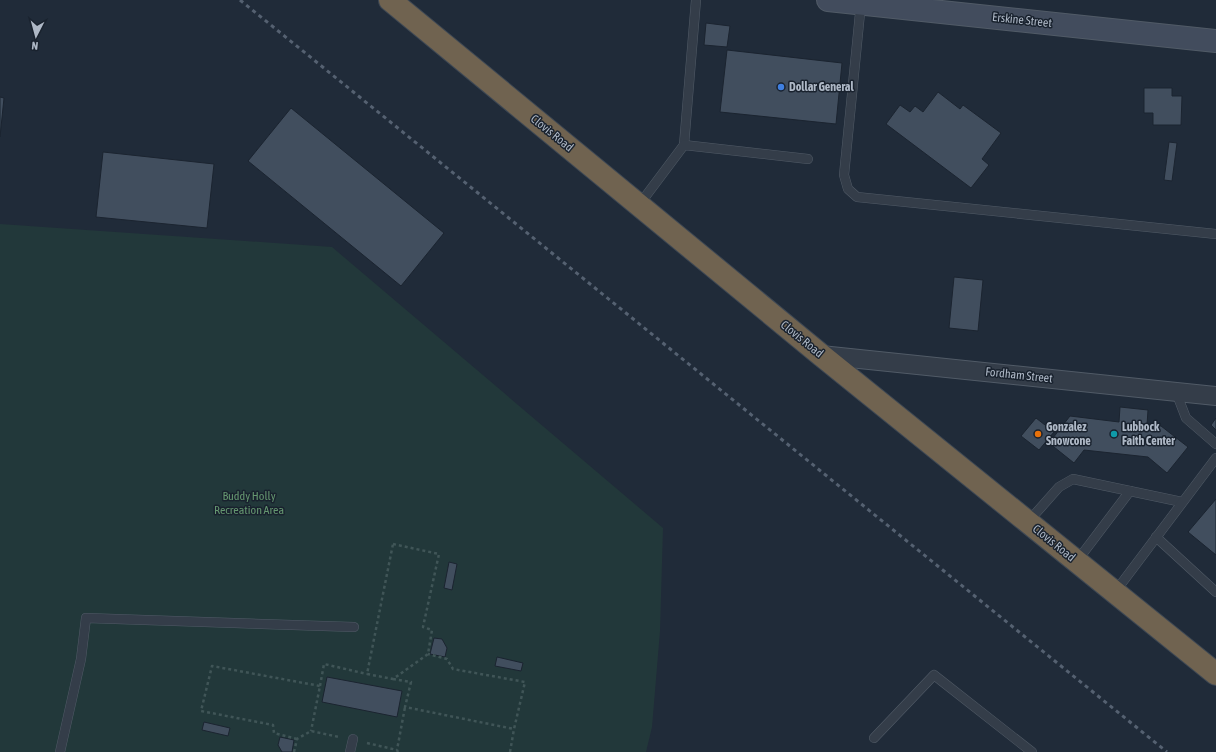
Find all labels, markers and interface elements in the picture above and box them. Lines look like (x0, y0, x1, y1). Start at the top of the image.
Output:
street label: Erskine Street (992, 10, 1053, 30)
north arrow (16, 16, 56, 56)
text: N (31, 40, 39, 52)
place label: Dollar General (789, 80, 854, 94)
marker: Dollar General (776, 82, 786, 92)
street label: Clovis Road (528, 112, 576, 154)
street label: Clovis Road (778, 318, 826, 360)
street label: Fordham Street (985, 365, 1054, 386)
place label: Gonzalez Snowcone (1046, 420, 1091, 448)
place label: Lubbock Faith Center (1122, 420, 1175, 448)
marker: Gonzalez Snowcone (1033, 429, 1043, 439)
marker: Lubbock Faith Center (1109, 429, 1119, 439)
park label: Buddy Holly Recreation Area (214, 489, 284, 517)
street label: Clovis Road (1030, 522, 1078, 564)

